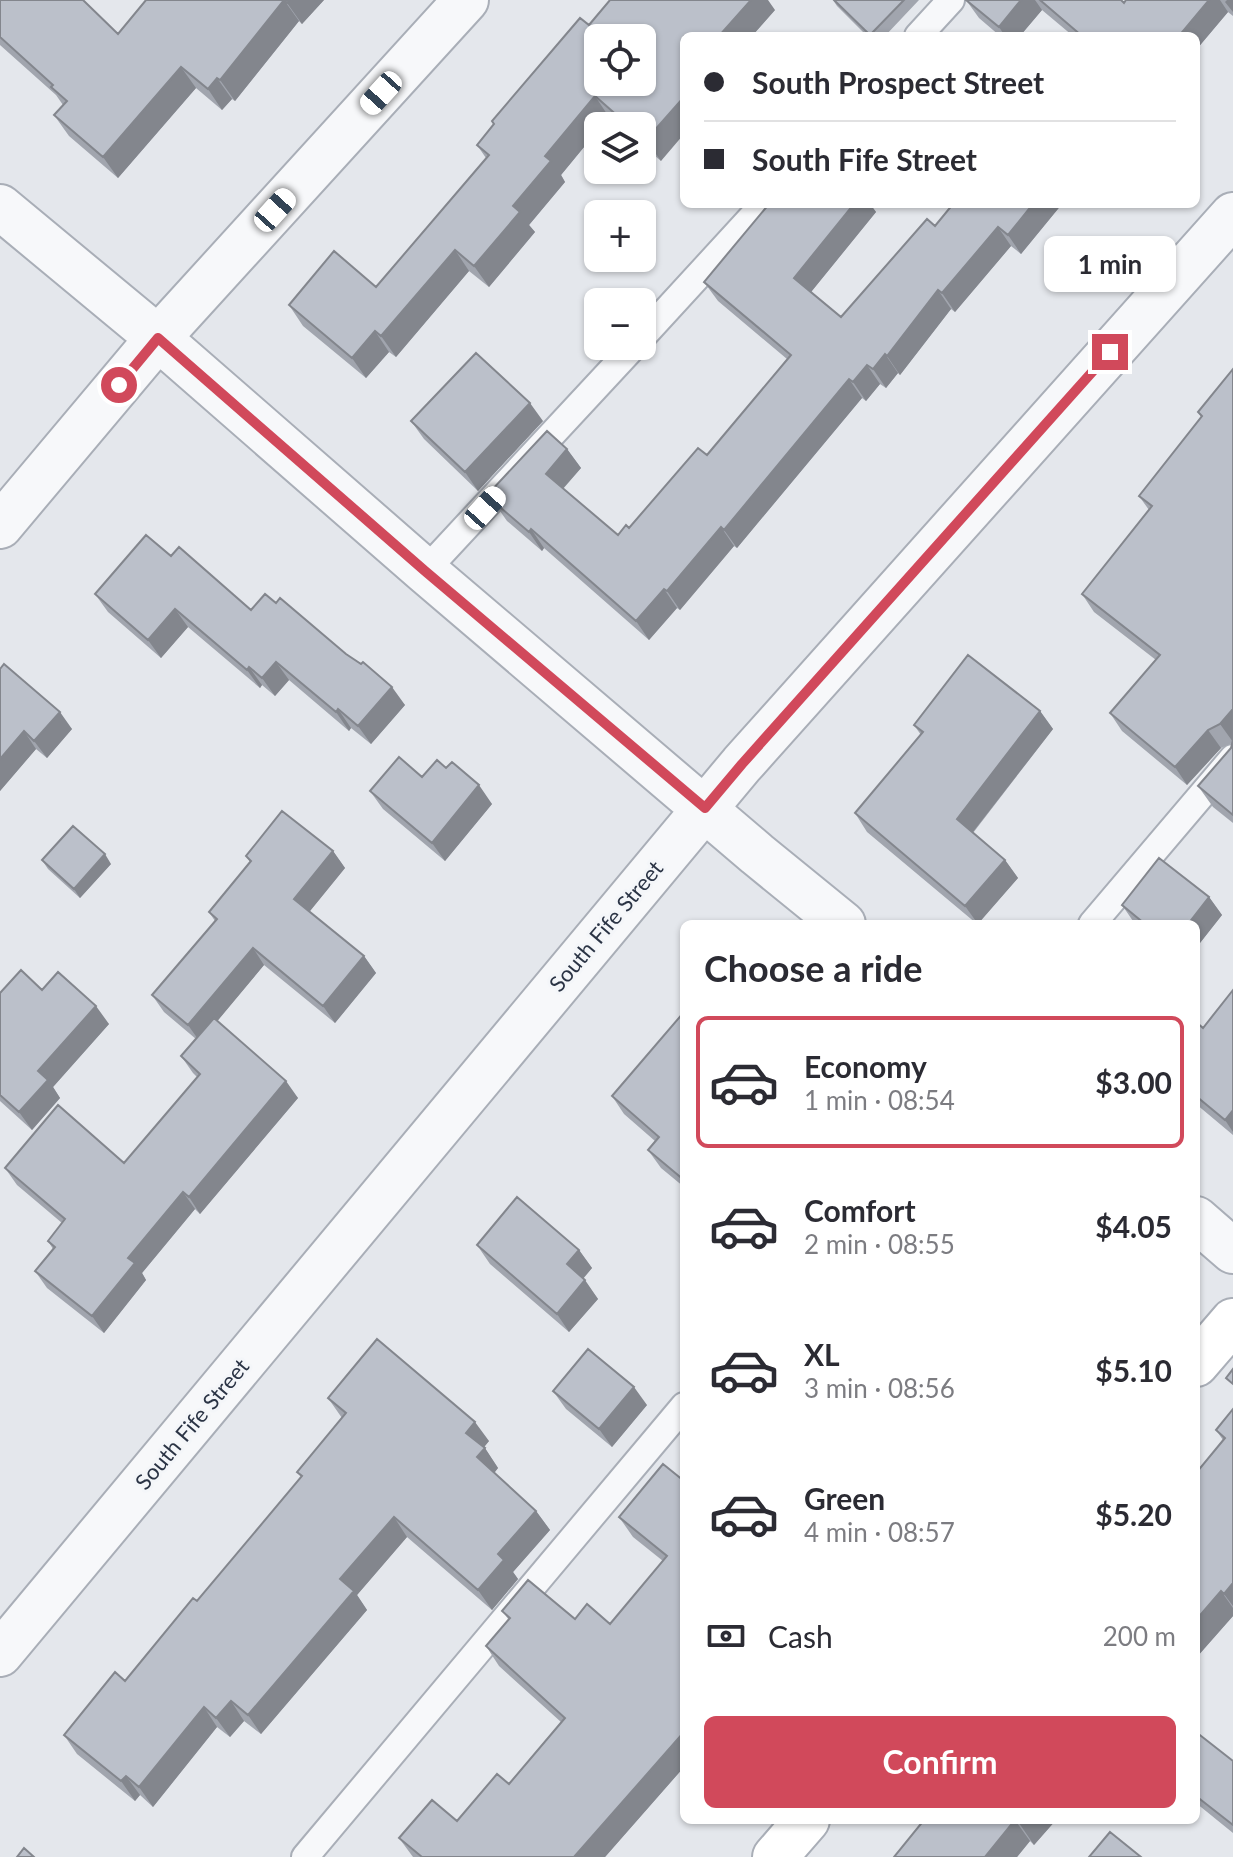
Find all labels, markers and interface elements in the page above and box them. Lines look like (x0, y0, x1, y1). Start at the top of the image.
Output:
map controls (584, 24, 656, 360)
button: locate (584, 24, 656, 96)
text: South Prospect Street (752, 64, 1044, 100)
car (356, 67, 406, 119)
button: layers (584, 112, 656, 184)
text: South Fife Street (752, 141, 977, 177)
car (250, 184, 300, 236)
button: + (584, 200, 656, 272)
callout: 1 min (1044, 236, 1176, 292)
text: 1 min (1078, 248, 1142, 280)
button: − (584, 288, 656, 360)
route end (1092, 334, 1128, 370)
route start (101, 367, 137, 403)
car (460, 482, 510, 534)
street label: South Fife Street (543, 855, 668, 997)
text: Choose a ride (704, 946, 923, 990)
icon: car (708, 1046, 780, 1118)
text: Economy (804, 1048, 927, 1084)
text: $3.00 (1095, 1064, 1172, 1100)
text: 1 min · 08:54 (804, 1084, 955, 1116)
icon: car (708, 1190, 780, 1262)
text: Comfort (804, 1192, 916, 1228)
text: $4.05 (1095, 1208, 1172, 1244)
text: 2 min · 08:55 (804, 1228, 955, 1260)
icon: car (708, 1334, 780, 1406)
text: XL (804, 1336, 840, 1372)
text: $5.10 (1095, 1352, 1172, 1388)
street label: South Fife Street (129, 1353, 254, 1495)
text: 3 min · 08:56 (804, 1372, 955, 1404)
icon: car (708, 1478, 780, 1550)
text: Green (804, 1480, 885, 1516)
text: $5.20 (1095, 1496, 1172, 1532)
text: 4 min · 08:57 (804, 1516, 955, 1548)
icon: cash (704, 1614, 748, 1658)
text: Cash (768, 1618, 833, 1654)
text: 200 m (1103, 1620, 1176, 1652)
button: Confirm (704, 1716, 1176, 1808)

